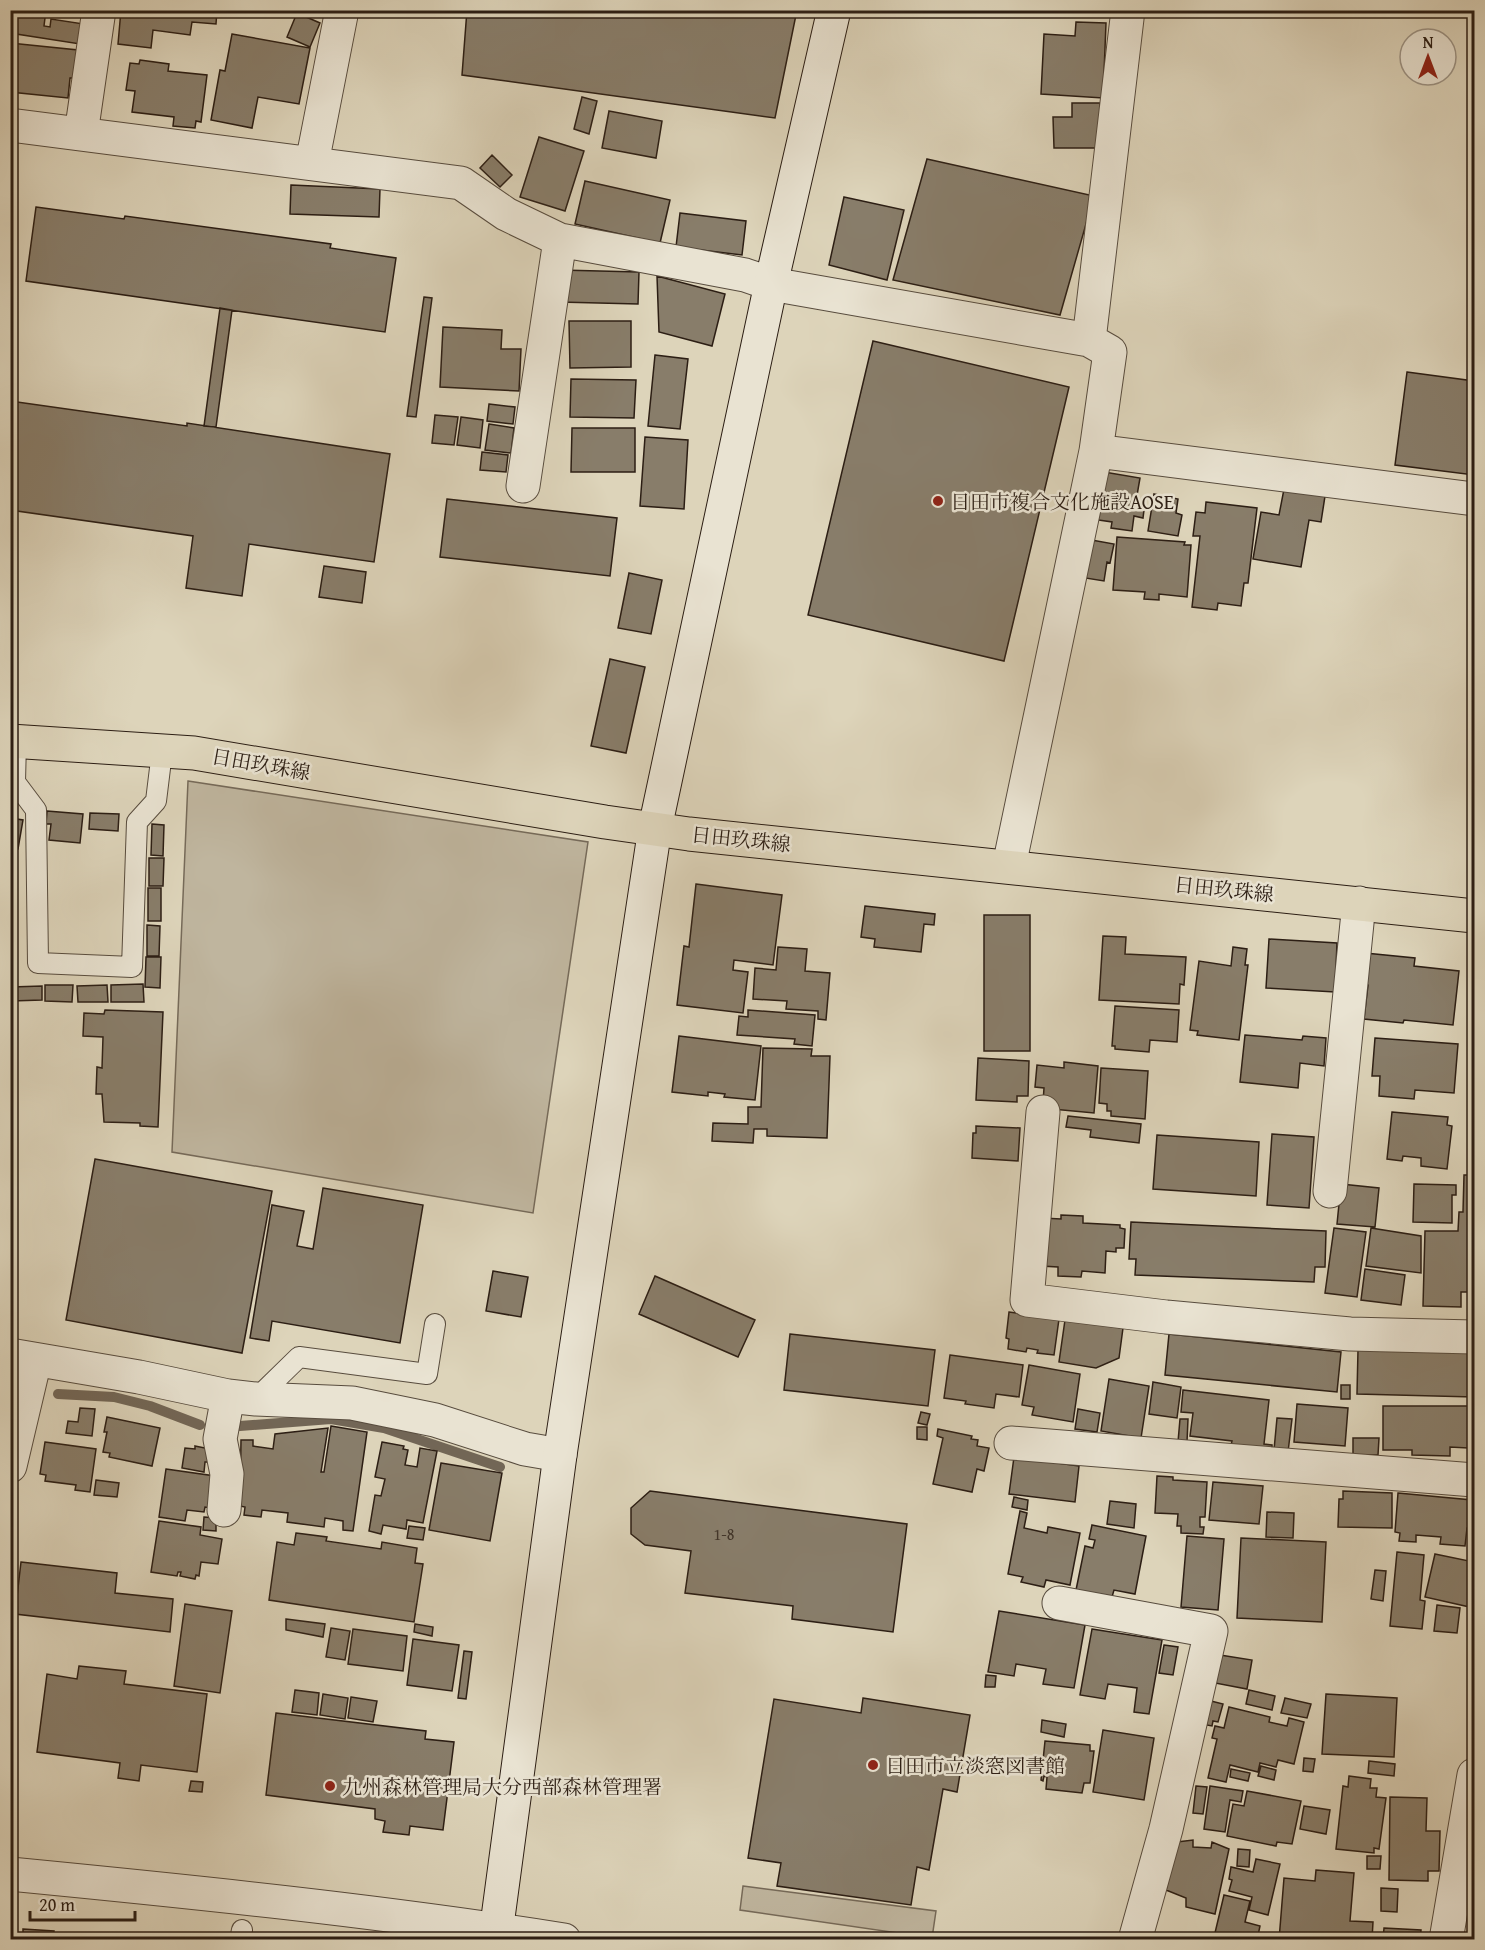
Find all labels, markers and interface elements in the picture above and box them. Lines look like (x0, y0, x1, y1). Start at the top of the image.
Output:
north arrow (1398, 27, 1458, 87)
text: N (1423, 30, 1434, 54)
place label: 日田市複合文化施設AOSE (950, 487, 1174, 516)
marker: 日田市複合文化施設AOSE (931, 494, 945, 508)
street label: 日田玖珠線 (209, 741, 313, 787)
street label: 日田玖珠線 (690, 819, 792, 859)
street label: 日田玖珠線 (1173, 869, 1275, 909)
house number: 1-8 (714, 1522, 735, 1546)
place label: 日田市立淡窓図書館 (885, 1751, 1065, 1780)
marker: 日田市立淡窓図書館 (866, 1758, 880, 1772)
place label: 九州森林管理局大分西部森林管理署 (342, 1772, 662, 1801)
marker: 九州森林管理局大分西部森林管理署 (323, 1779, 337, 1793)
scale bar (30, 1884, 135, 1922)
text: 20 m (39, 1891, 75, 1918)

